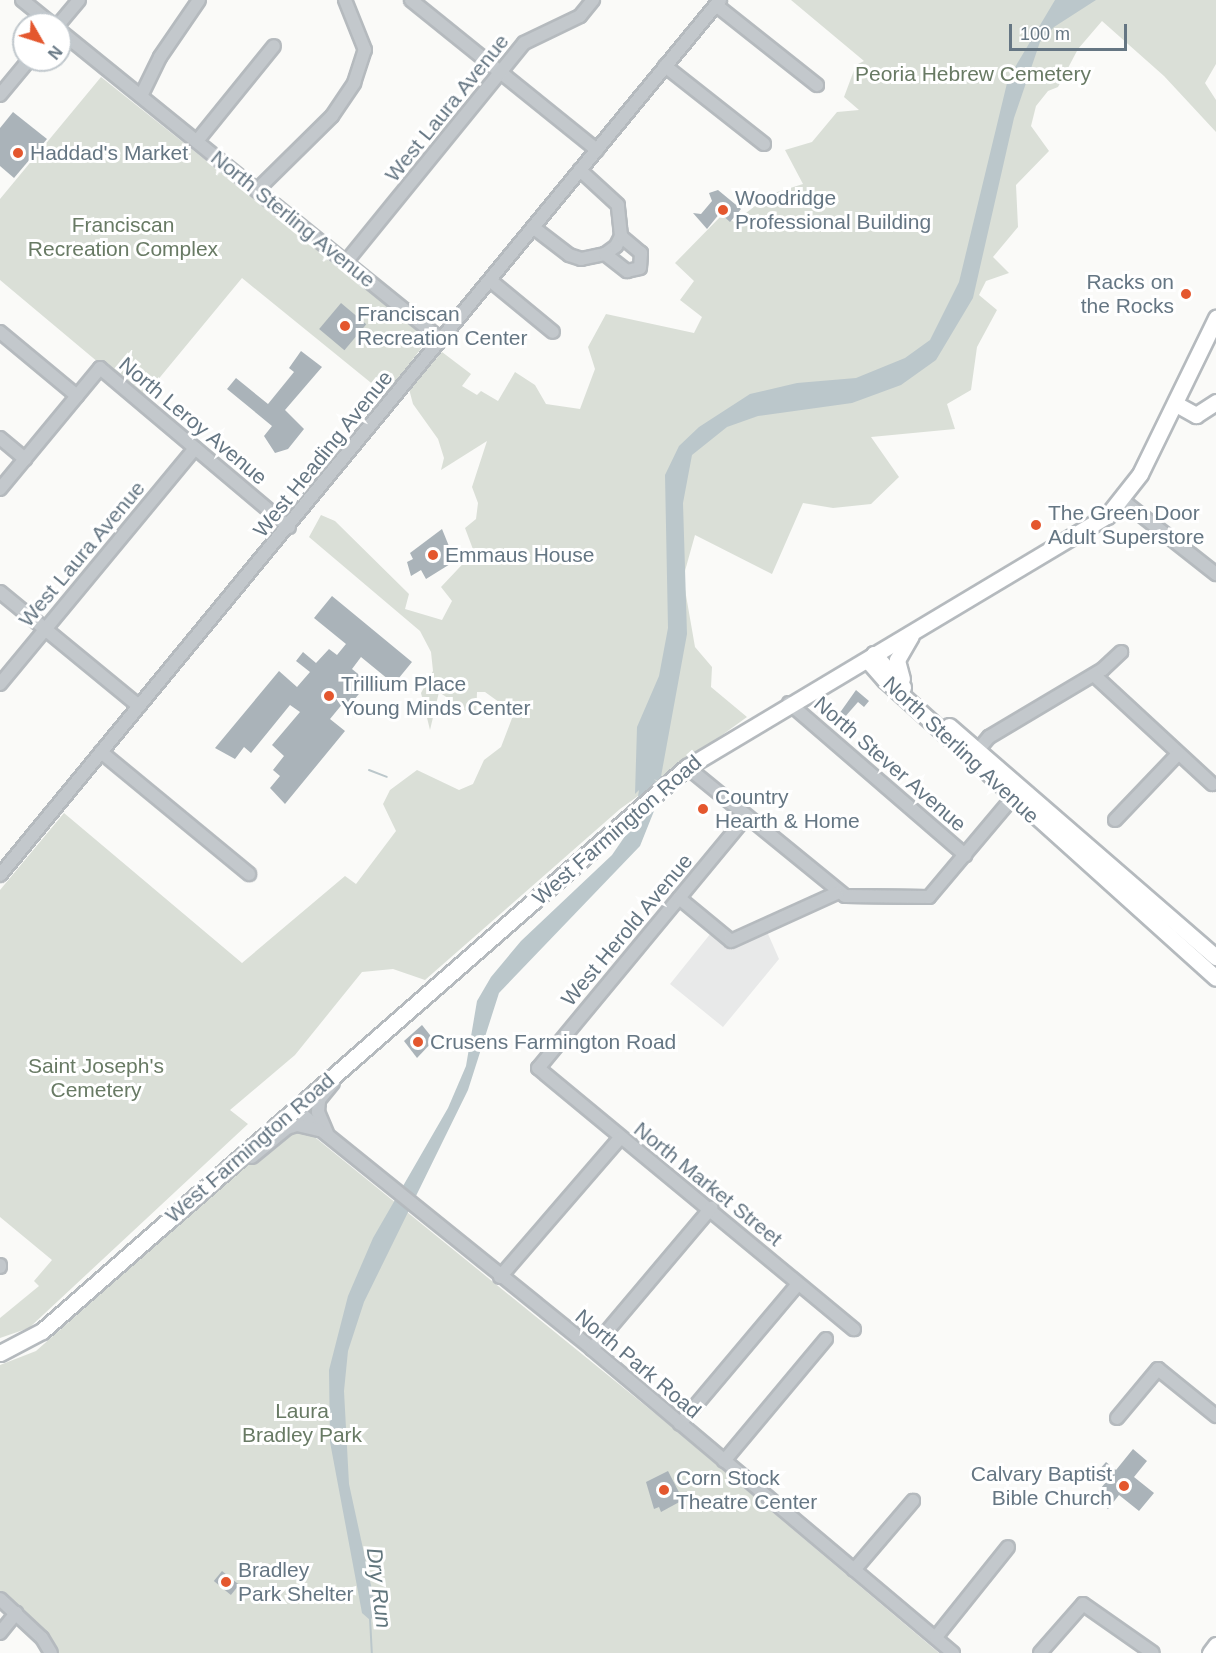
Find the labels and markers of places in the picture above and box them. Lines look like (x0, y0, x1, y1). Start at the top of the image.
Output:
place label: Haddad's Market (30, 140, 188, 166)
marker: Haddad's Market (11, 146, 25, 160)
place label: Woodridge Professional Building (735, 185, 931, 235)
marker: Woodridge Professional Building (716, 203, 730, 217)
place label: Racks on the Rocks (1081, 269, 1174, 319)
marker: Racks on the Rocks (1179, 287, 1193, 301)
place label: Franciscan Recreation Center (357, 301, 527, 351)
marker: Franciscan Recreation Center (338, 319, 352, 333)
place label: The Green Door Adult Superstore (1048, 500, 1204, 550)
marker: The Green Door Adult Superstore (1029, 518, 1043, 532)
place label: Emmaus House (445, 542, 594, 568)
marker: Emmaus House (426, 548, 440, 562)
place label: Trillium Place Young Minds Center (341, 671, 531, 721)
marker: Trillium Place Young Minds Center (322, 689, 336, 703)
place label: Country Hearth & Home (715, 784, 860, 834)
marker: Country Hearth & Home (696, 802, 710, 816)
place label: Crusens Farmington Road (430, 1029, 676, 1055)
marker: Crusens Farmington Road (411, 1035, 425, 1049)
place label: Calvary Baptist Bible Church (971, 1461, 1112, 1511)
place label: Corn Stock Theatre Center (676, 1465, 817, 1515)
marker: Calvary Baptist Bible Church (1117, 1479, 1131, 1493)
marker: Corn Stock Theatre Center (657, 1483, 671, 1497)
place label: Bradley Park Shelter (238, 1557, 354, 1607)
marker: Bradley Park Shelter (219, 1575, 233, 1589)

